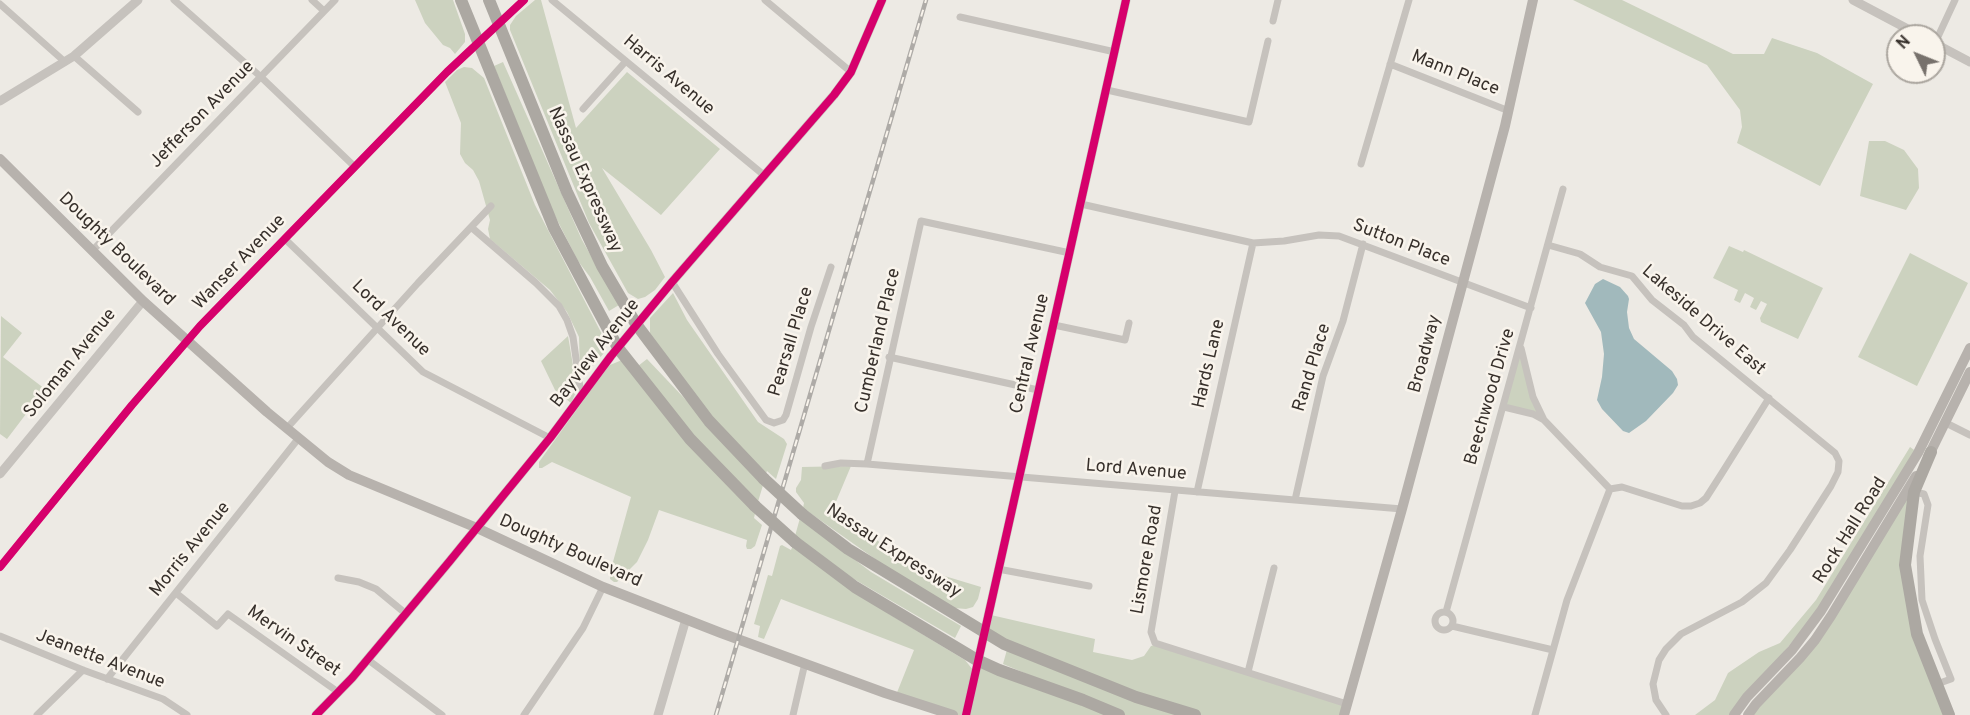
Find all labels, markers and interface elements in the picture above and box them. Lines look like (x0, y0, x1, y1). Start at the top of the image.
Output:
north arrow (1886, 24, 1946, 84)
street label: Harris Avenue (618, 31, 718, 121)
text: N (1893, 32, 1916, 54)
street label: Mann Place (1408, 47, 1502, 101)
street label: Jefferson Avenue (146, 57, 260, 173)
street label: Nassau Expressway (542, 104, 626, 256)
street label: Doughty Boulevard (53, 189, 179, 311)
street label: Wanser Avenue (189, 211, 291, 315)
street label: Sutton Place (1349, 215, 1453, 273)
street label: Lakeside Drive East (1637, 261, 1769, 381)
street label: Cumberland Place (852, 266, 906, 416)
street label: Lord Avenue (346, 276, 434, 362)
street label: Pearsall Place (765, 285, 819, 399)
street label: Central Avenue (1007, 292, 1055, 416)
street label: Bayview Avenue (547, 295, 645, 413)
street label: Soloman Avenue (20, 305, 122, 423)
street label: Broadway (1405, 312, 1447, 396)
street label: Hards Lane (1189, 317, 1231, 411)
street label: Rand Place (1289, 321, 1337, 415)
street label: Beechwood Drive (1461, 326, 1521, 468)
street label: Lord Avenue (1085, 456, 1187, 486)
street label: Rock Hall Road (1810, 474, 1892, 588)
street label: Morris Avenue (146, 498, 236, 602)
street label: Nassau Expressway (821, 500, 965, 604)
street label: Lismore Road (1128, 504, 1168, 616)
street label: Doughty Boulevard (495, 511, 645, 593)
street label: Mervin Street (242, 602, 344, 682)
street label: Jeanette Avenue (33, 625, 167, 695)

